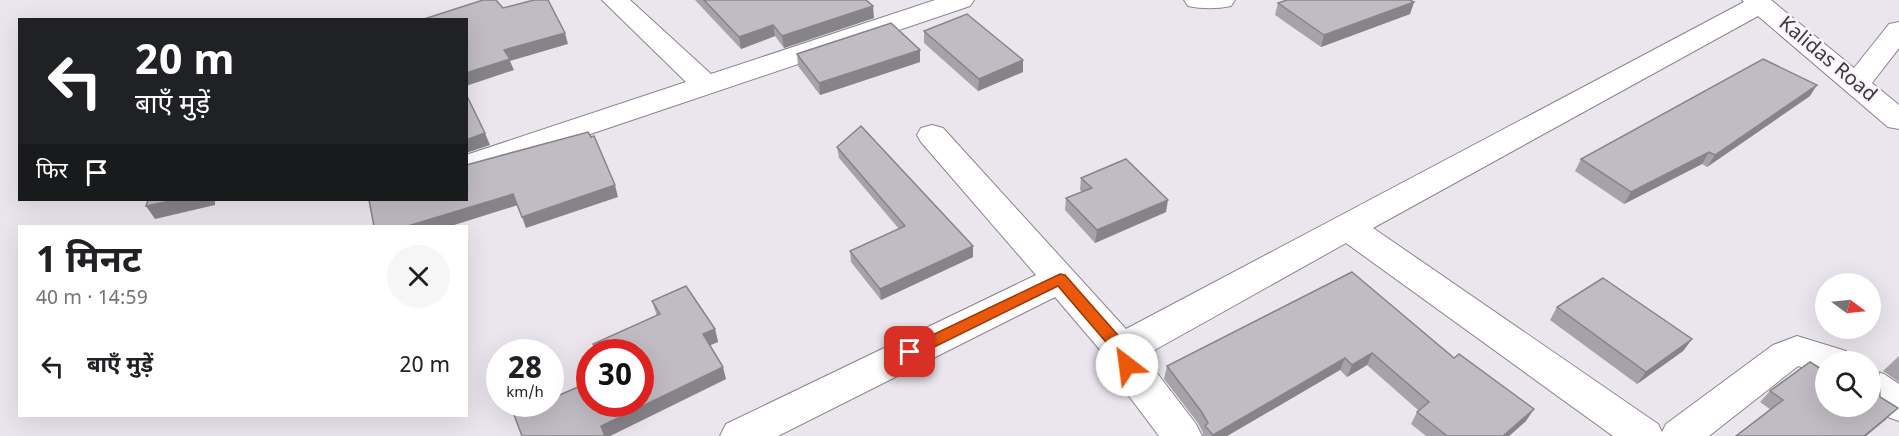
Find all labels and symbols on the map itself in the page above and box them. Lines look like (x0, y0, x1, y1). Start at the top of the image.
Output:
street label: Kalidas Road (1773, 11, 1881, 109)
north arrow (1815, 273, 1881, 339)
pin (884, 326, 935, 377)
position arrow (1095, 333, 1159, 397)
speed limit sign: 30 (576, 339, 654, 417)

